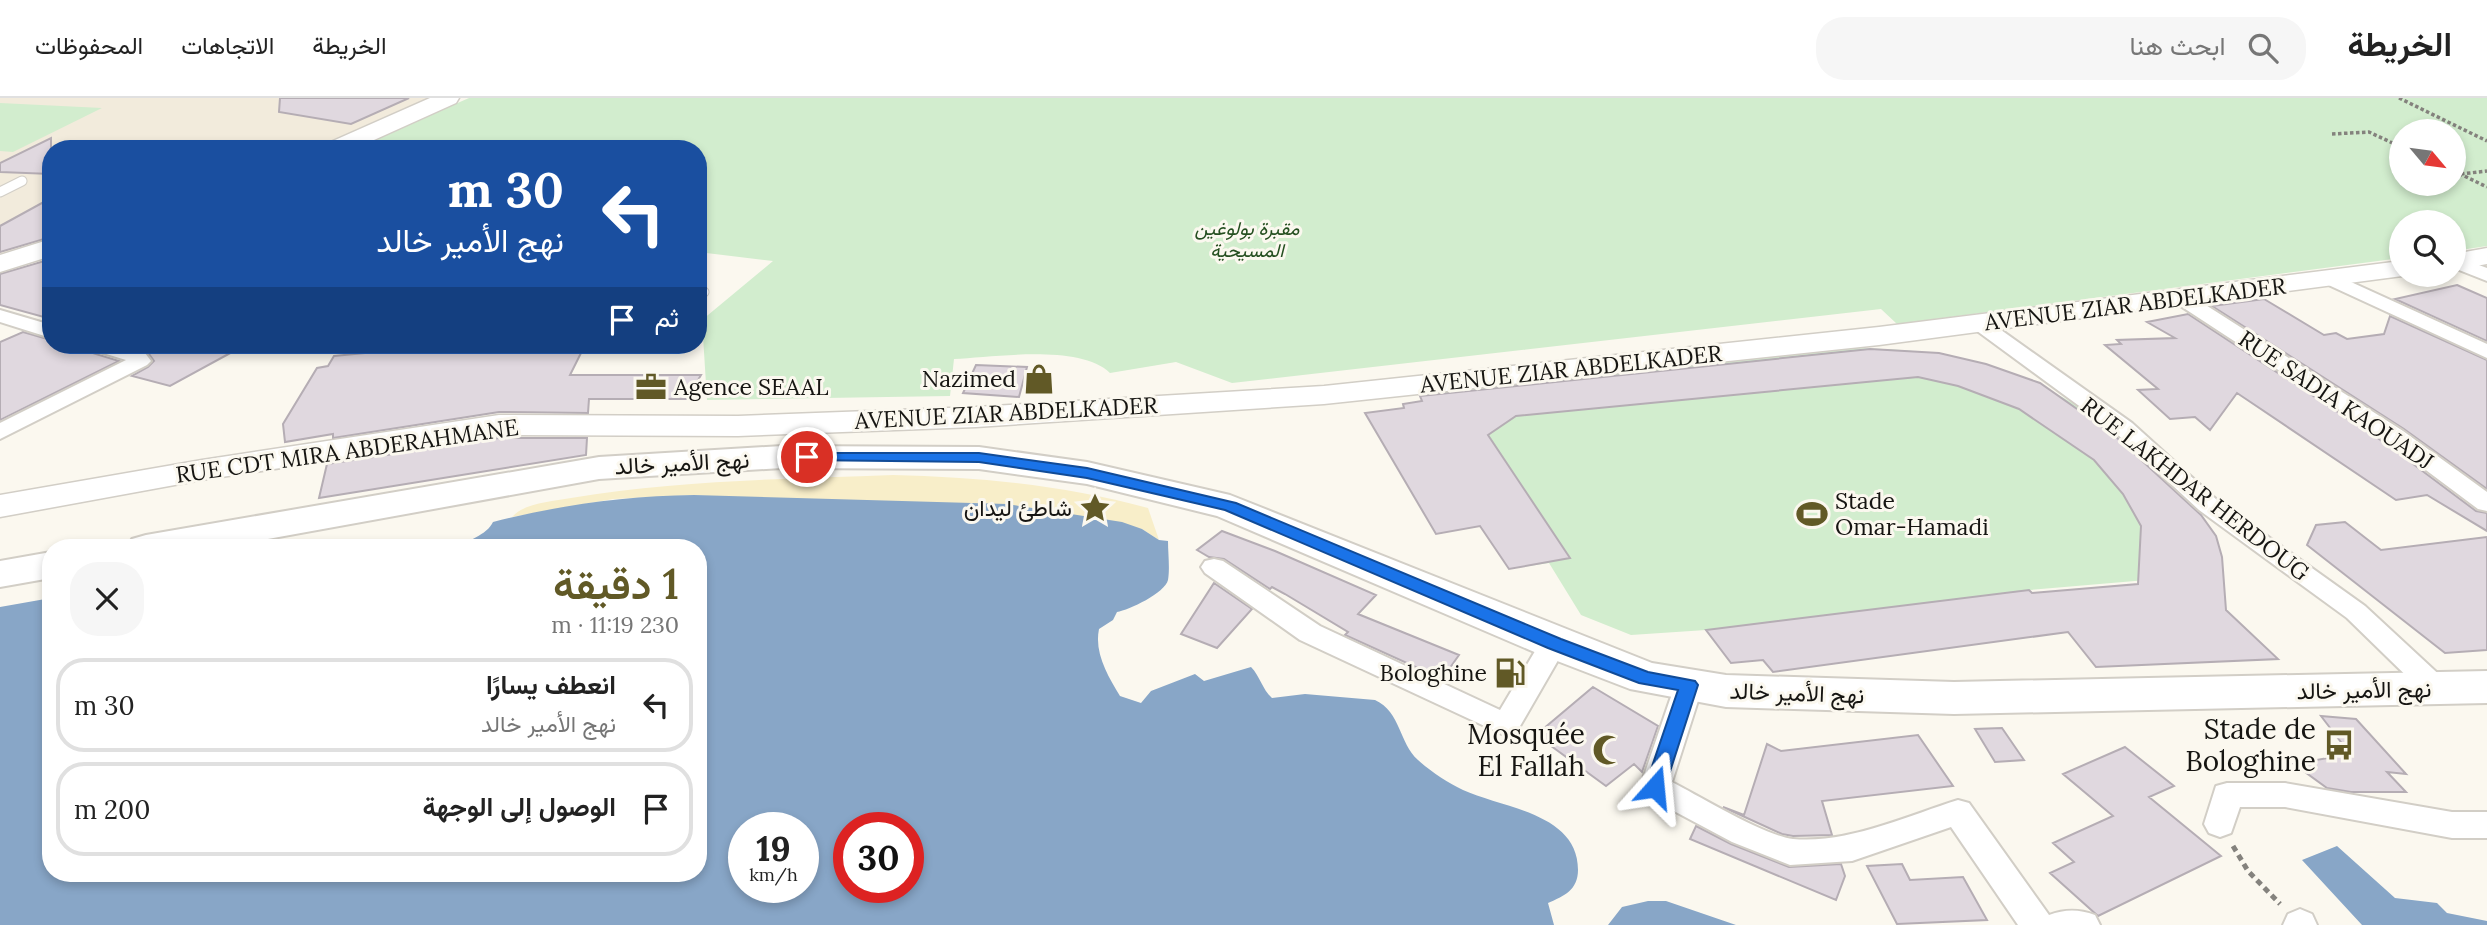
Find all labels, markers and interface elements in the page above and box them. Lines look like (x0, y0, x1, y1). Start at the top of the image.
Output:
search box (1816, 17, 2306, 80)
text: الخريطة (2348, 23, 2452, 65)
text: ابحث هنا (2129, 29, 2226, 62)
icon: search (2244, 29, 2282, 67)
text: المحفوظات (35, 30, 143, 61)
text: الاتجاهات (181, 30, 274, 61)
text: الخريطة (312, 30, 387, 61)
north arrow (2389, 119, 2466, 196)
map controls (2389, 119, 2466, 287)
text: 30 m (447, 158, 564, 220)
icon: left (588, 168, 679, 259)
button: search (2389, 210, 2466, 287)
park label: مقبرة بولوغين المسيحية (1194, 216, 1300, 262)
text: نهج الأمير خالد (376, 220, 564, 261)
street label: AVENUE ZIAR ABDELKADER (1982, 271, 2288, 337)
icon: arrive (603, 301, 641, 339)
text: ثم (655, 301, 679, 334)
street label: RUE SADIA KAOUADJ (2233, 324, 2439, 476)
street label: AVENUE ZIAR ABDELKADER (1418, 338, 1724, 399)
shop icon: Nazimed (1022, 362, 1056, 396)
place label: Nazimed (922, 364, 1016, 393)
office icon: Agence SEAAL (634, 370, 668, 404)
place label: Agence SEAAL (673, 372, 829, 401)
street label: AVENUE ZIAR ABDELKADER (853, 390, 1159, 435)
street label: RUE LAKHDAR HERDOUG (2075, 390, 2316, 587)
street label: RUE CDT MIRA ABDERAHMANE (174, 412, 520, 489)
pin (777, 427, 837, 487)
icon: arrive (788, 438, 826, 476)
street label: نهج الأمير خالد (614, 444, 750, 483)
place label: Stade Omar-Hamadi (1835, 486, 1989, 541)
place icon: شاطئ ليدان (1078, 491, 1112, 525)
place label: شاطئ ليدان (964, 493, 1072, 522)
sports icon: Stade Omar-Hamadi (1795, 497, 1829, 531)
text: 1 دقيقة (553, 557, 679, 611)
button: close (70, 562, 144, 636)
text: 230 m · 11:19 (551, 610, 679, 639)
fuel station icon: Bologhine (1493, 656, 1527, 690)
place label: Bologhine (1380, 658, 1487, 687)
text: انعطف يسارًا (486, 668, 616, 701)
street label: نهج الأمير خالد (2296, 674, 2432, 707)
street label: نهج الأمير خالد (1729, 676, 1865, 711)
icon: left (637, 686, 675, 724)
text: 30 m (74, 689, 135, 722)
text: نهج الأمير خالد (481, 709, 616, 738)
place label: Stade de Bologhine (2185, 711, 2316, 779)
place label: Mosquée El Fallah (1467, 716, 1585, 784)
bus stop icon: Stade de Bologhine (2322, 728, 2356, 762)
mosque icon: Mosquée El Fallah (1591, 733, 1625, 767)
position arrow (1618, 750, 1692, 824)
text: الوصول إلى الوجهة (423, 790, 616, 823)
icon: arrive (637, 790, 675, 828)
text: 200 m (74, 793, 150, 826)
speed limit sign: 30 (833, 812, 924, 903)
text: 19 (756, 826, 791, 871)
text: km/h (749, 863, 798, 886)

